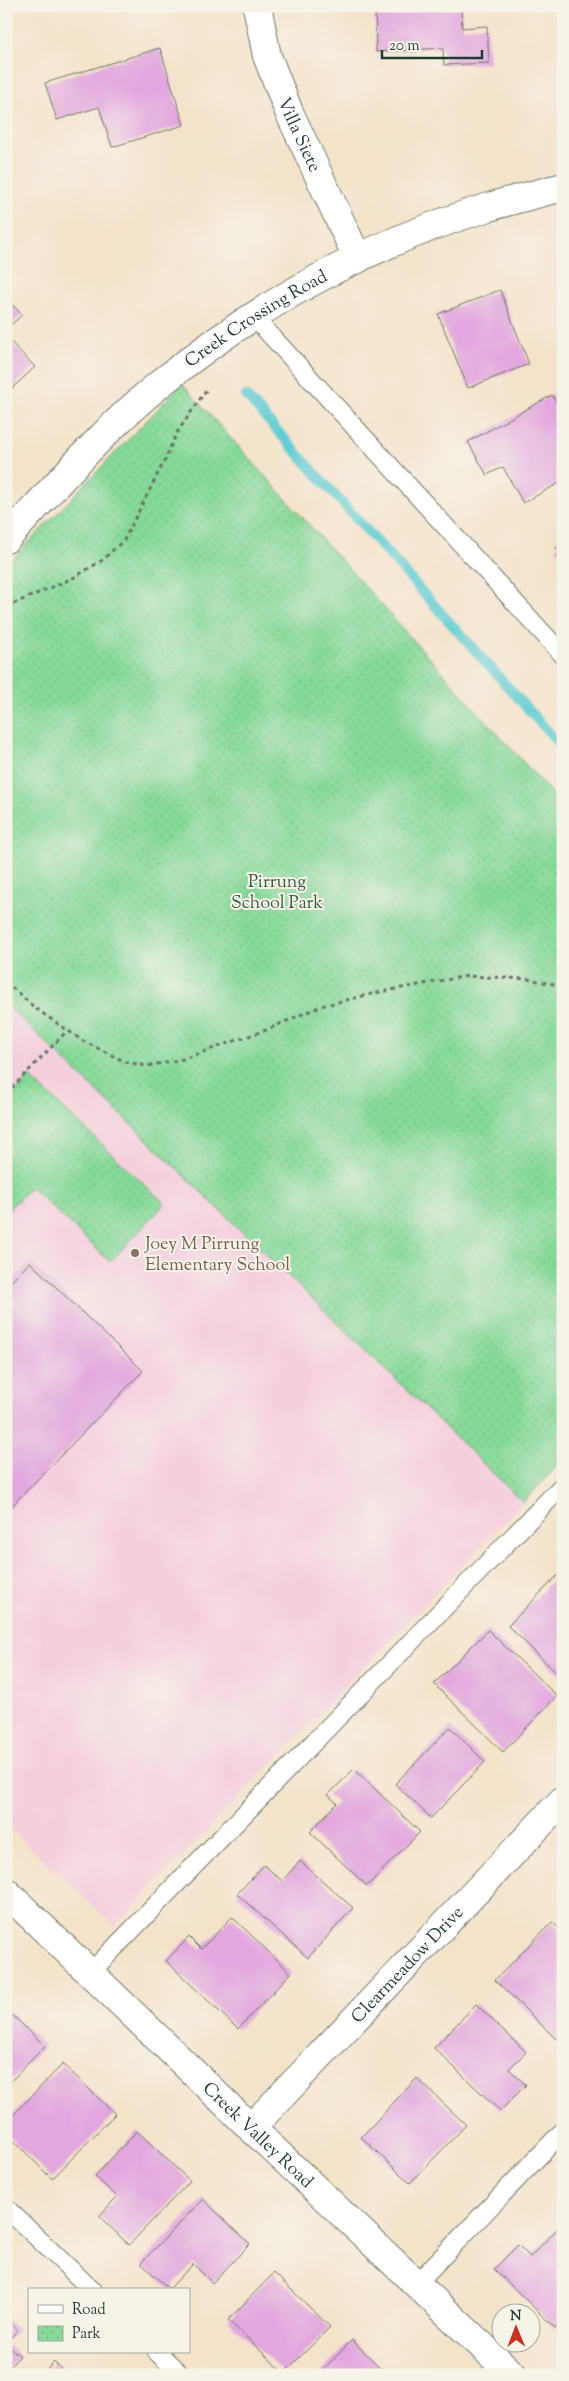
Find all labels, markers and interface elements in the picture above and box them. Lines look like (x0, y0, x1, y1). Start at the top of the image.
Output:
scale bar (382, 28, 482, 60)
text: 20 m (389, 36, 420, 57)
street label: Villa Siete (270, 94, 326, 177)
street label: Creek Crossing Road (180, 265, 333, 375)
park label: Pirrung School Park (231, 870, 323, 917)
place label: Joey M Pirrung Elementary School (144, 1232, 290, 1279)
marker: Joey M Pirrung Elementary School (129, 1247, 141, 1259)
street label: Clearmeadow Drive (346, 1901, 471, 2030)
street label: Creek Valley Road (196, 2077, 318, 2195)
legend (28, 2288, 190, 2354)
text: Road (72, 2300, 106, 2321)
north arrow (492, 2304, 542, 2354)
text: N (510, 2307, 522, 2327)
text: Park (72, 2324, 101, 2345)

